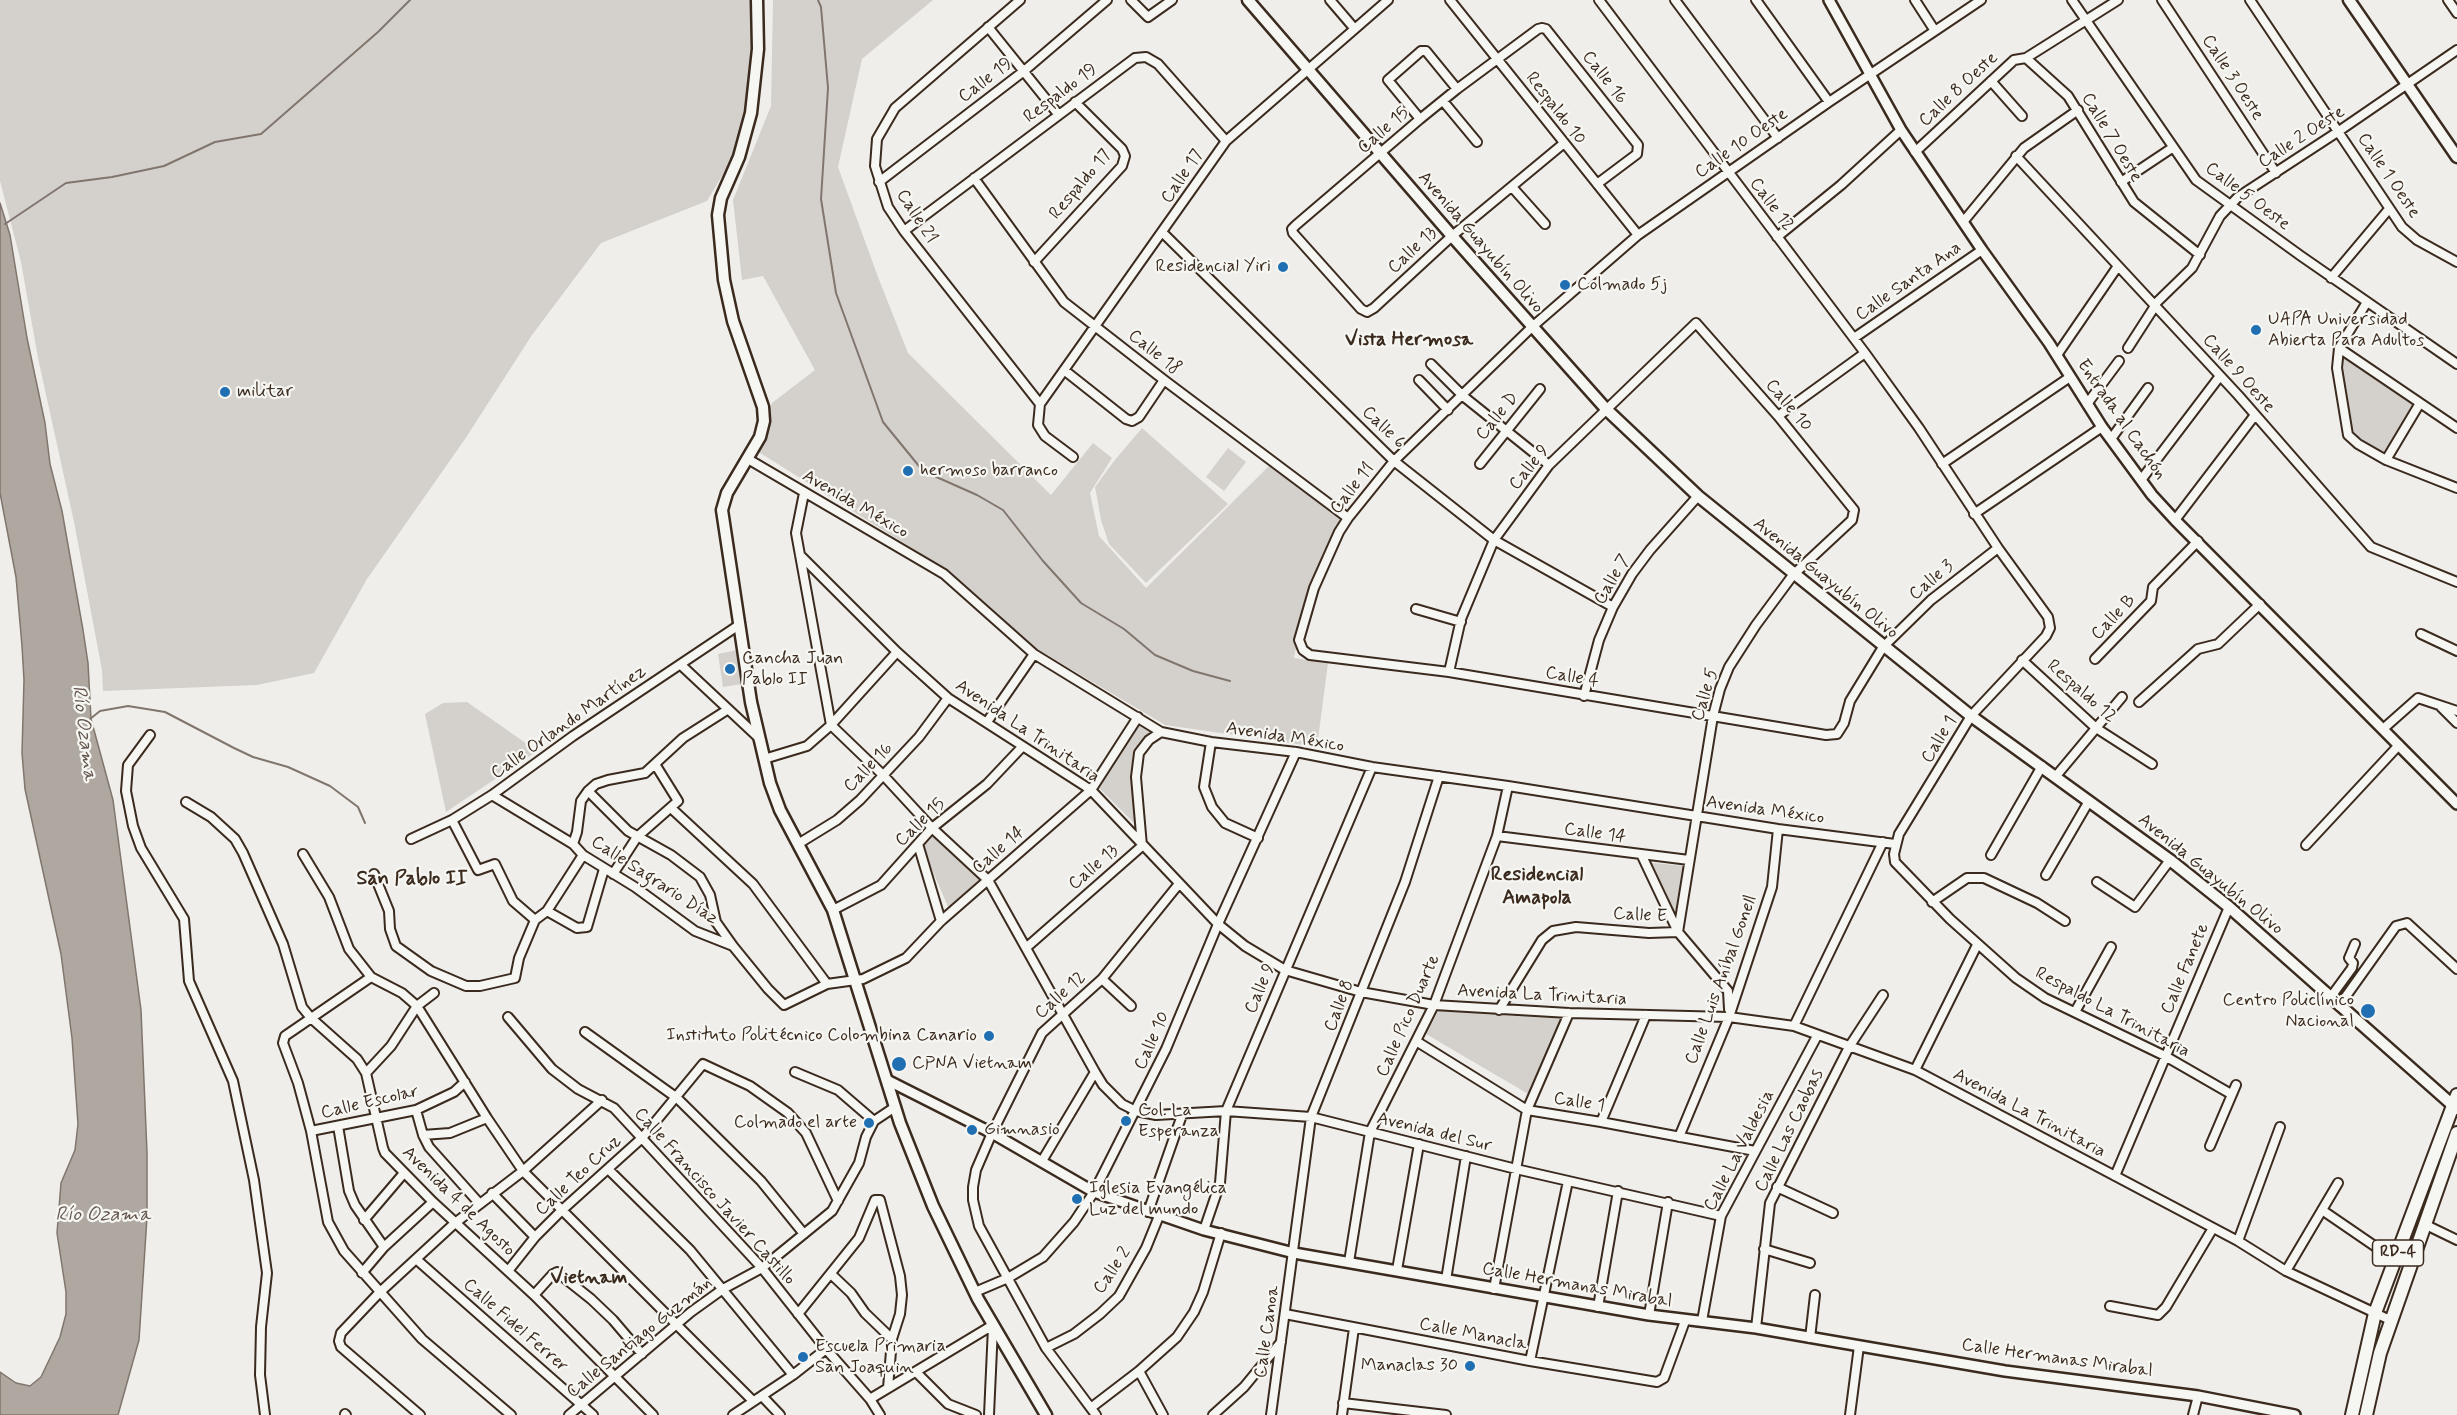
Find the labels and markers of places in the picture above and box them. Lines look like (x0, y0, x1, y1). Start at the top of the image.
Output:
place label: Residencial Yiri (1156, 256, 1271, 278)
marker: Residencial Yiri (1276, 260, 1290, 274)
place label: Colmado 5j (1577, 274, 1667, 296)
marker: Colmado 5j (1558, 278, 1572, 292)
place label: UAPA Universidad Abierta Para Adultos (2268, 309, 2424, 352)
marker: UAPA Universidad Abierta Para Adultos (2249, 323, 2263, 337)
place label: militar (237, 381, 293, 403)
marker: militar (218, 385, 232, 399)
place label: hermoso barranco (920, 460, 1058, 482)
marker: hermoso barranco (901, 464, 915, 478)
place label: Cancha Juan Pablo II (742, 648, 843, 690)
marker: Cancha Juan Pablo II (723, 662, 737, 676)
place label: Centro Policlínico Nacional (2222, 990, 2354, 1032)
marker: Centro Policlínico Nacional (2359, 1002, 2377, 1020)
place label: Instituto Politécnico Colombina Canario (666, 1025, 977, 1047)
marker: Instituto Politécnico Colombina Canario (982, 1029, 996, 1043)
place label: CPNA Vietnam (912, 1053, 1032, 1075)
marker: CPNA Vietnam (890, 1055, 908, 1073)
place label: Col. La Esperanza (1138, 1100, 1219, 1142)
place label: Colmado el arte (734, 1112, 857, 1134)
marker: Col. La Esperanza (1119, 1114, 1133, 1128)
marker: Colmado el arte (862, 1116, 876, 1130)
place label: Gimnasio (984, 1119, 1060, 1141)
marker: Gimnasio (965, 1123, 979, 1137)
place label: Iglesia Evangélica Luz del mundo (1089, 1178, 1227, 1220)
marker: Iglesia Evangélica Luz del mundo (1070, 1192, 1084, 1206)
place label: Escuela Primaria San Joaquin (815, 1336, 946, 1378)
marker: Escuela Primaria San Joaquin (796, 1350, 810, 1364)
place label: Manaclas 30 (1361, 1355, 1458, 1377)
marker: Manaclas 30 (1463, 1359, 1477, 1373)

